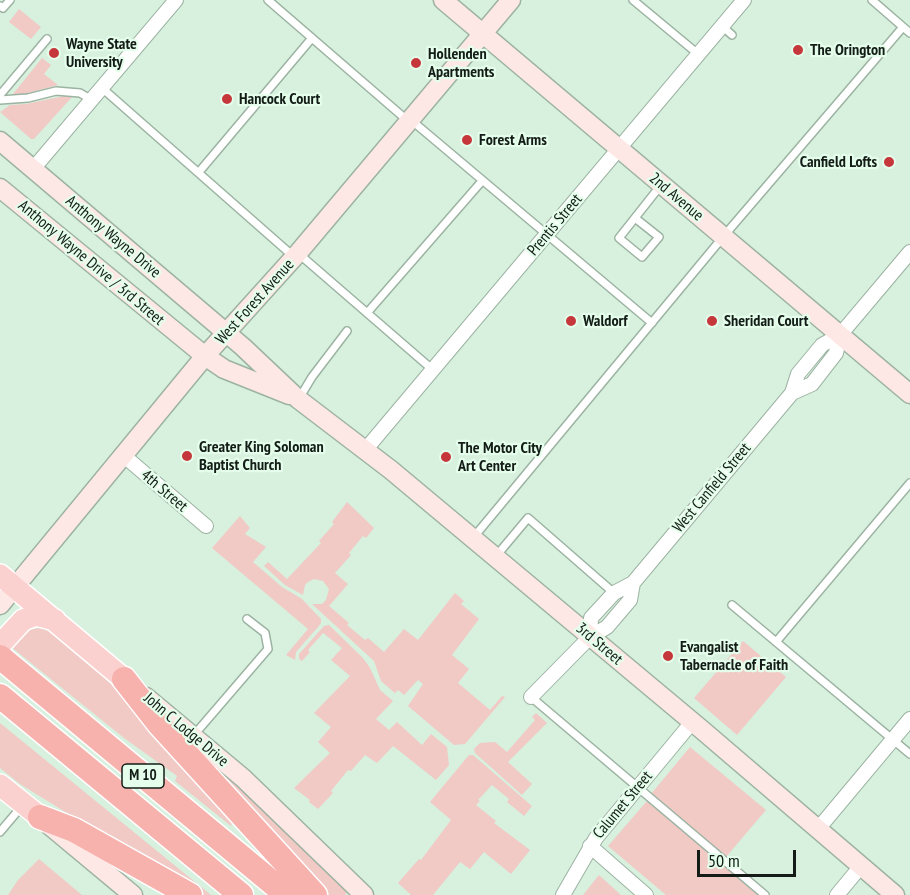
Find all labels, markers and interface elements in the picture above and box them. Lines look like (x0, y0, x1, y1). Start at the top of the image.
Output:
place label: Wayne State University (66, 34, 137, 72)
place label: The Orington (810, 40, 885, 60)
marker: The Orington (791, 43, 805, 57)
place label: Hollenden Apartments (428, 44, 494, 82)
marker: Wayne State University (47, 46, 61, 60)
marker: Hollenden Apartments (409, 56, 423, 70)
place label: Hancock Court (239, 89, 320, 109)
marker: Hancock Court (220, 92, 234, 106)
place label: Forest Arms (479, 130, 547, 150)
marker: Forest Arms (460, 133, 474, 147)
place label: Canfield Lofts (800, 152, 877, 172)
marker: Canfield Lofts (882, 155, 896, 169)
street label: 2nd Avenue (645, 169, 707, 225)
street label: Prentis Street (524, 190, 586, 260)
street label: Anthony Wayne Drive (62, 192, 164, 282)
street label: Anthony Wayne Drive / 3rd Street (14, 196, 168, 330)
street label: West Forest Avenue (212, 255, 298, 349)
place label: Waldorf (583, 311, 628, 331)
place label: Sheridan Court (724, 311, 808, 331)
marker: Waldorf (564, 314, 578, 328)
marker: Sheridan Court (705, 314, 719, 328)
place label: Greater King Soloman Baptist Church (199, 437, 324, 475)
place label: The Motor City Art Center (458, 438, 542, 476)
street label: West Canfield Street (669, 439, 755, 537)
marker: Greater King Soloman Baptist Church (180, 449, 194, 463)
marker: The Motor City Art Center (439, 450, 453, 464)
street label: 4th Street (137, 466, 191, 516)
street label: 3rd Street (572, 619, 626, 669)
place label: Evangalist Tabernacle of Faith (680, 637, 788, 675)
marker: Evangalist Tabernacle of Faith (661, 649, 675, 663)
street label: John C Lodge Drive (140, 689, 232, 771)
road number: M 10 (122, 764, 164, 788)
street label: Calumet Street (589, 767, 657, 843)
scale bar (700, 838, 799, 876)
text: 50 m (708, 849, 740, 872)

